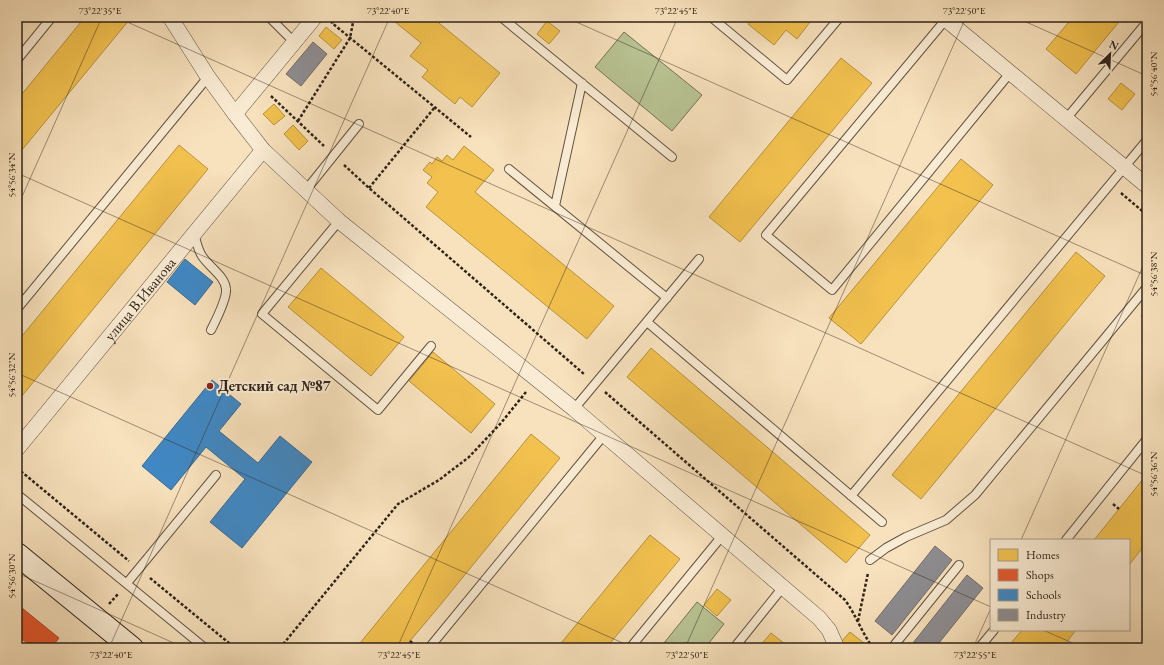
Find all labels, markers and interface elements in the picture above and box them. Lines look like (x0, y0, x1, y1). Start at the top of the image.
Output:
text: 73°22'35"E (79, 4, 122, 17)
text: 73°22'40"E (367, 4, 410, 17)
text: 73°22'45"E (655, 4, 698, 17)
text: 73°22'50"E (943, 4, 986, 17)
north arrow (1090, 34, 1130, 74)
text: N (1107, 37, 1121, 53)
text: 54°56'40"N (1147, 51, 1160, 96)
text: 54°56'34"N (5, 152, 18, 197)
text: 54°56'38"N (1147, 251, 1160, 296)
street label: улица В.Иванова (100, 253, 180, 344)
text: 54°56'32"N (5, 352, 18, 397)
place label: Детский сад №87 (218, 376, 331, 395)
marker: Детский сад №87 (205, 381, 215, 391)
text: 54°56'36"N (1147, 451, 1160, 496)
legend (990, 539, 1130, 631)
text: Homes (1026, 547, 1060, 563)
text: 54°56'30"N (5, 553, 18, 598)
text: Shops (1026, 567, 1054, 583)
text: Schools (1026, 587, 1061, 603)
text: Industry (1026, 607, 1066, 623)
text: 73°22'40"E (90, 648, 133, 661)
text: 73°22'45"E (378, 648, 421, 661)
text: 73°22'50"E (666, 648, 709, 661)
text: 73°22'55"E (954, 648, 997, 661)

